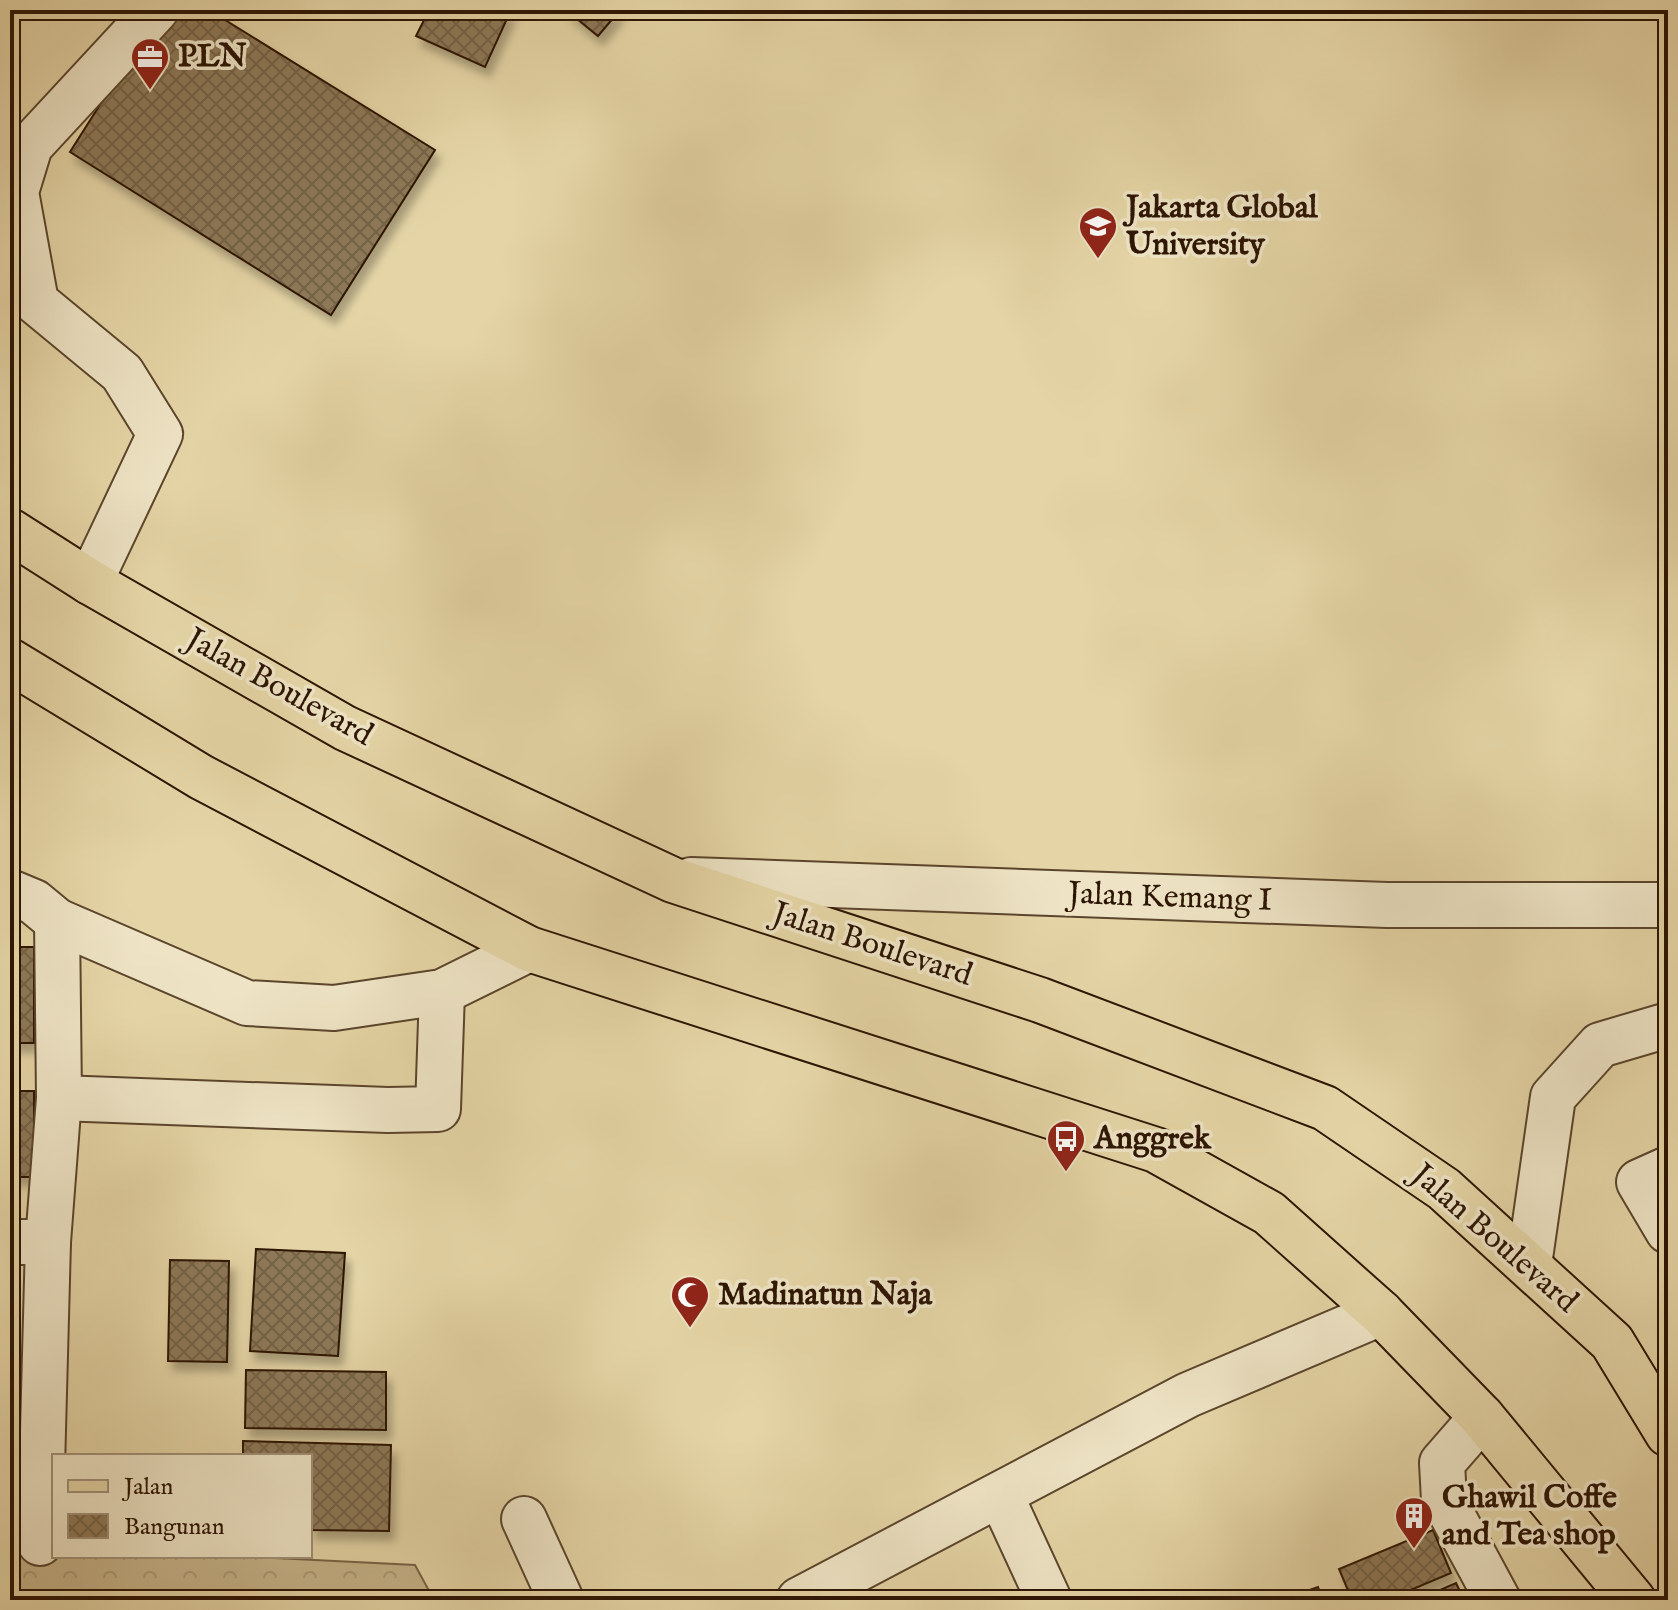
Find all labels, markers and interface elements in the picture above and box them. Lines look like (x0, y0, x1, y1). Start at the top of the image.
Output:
office icon: PLN (129, 36, 171, 91)
place label: PLN (178, 37, 247, 78)
place label: Jakarta Global University (1122, 188, 1319, 266)
school or university icon: Jakarta Global University (1077, 205, 1119, 260)
street label: Jalan Boulevard (176, 618, 381, 757)
street label: Jalan Kemang I (1064, 874, 1273, 922)
street label: Jalan Boulevard (764, 892, 978, 997)
bus stop icon: Anggrek (1045, 1118, 1087, 1173)
place label: Anggrek (1092, 1119, 1212, 1160)
street label: Jalan Boulevard (1400, 1153, 1586, 1323)
mosque icon: Madinatun Naja (669, 1274, 711, 1329)
place label: Madinatun Naja (718, 1275, 933, 1316)
legend (52, 1454, 312, 1558)
text: Jalan (121, 1472, 173, 1503)
place label: Ghawil Coffe and Tea shop (1442, 1478, 1617, 1556)
building icon: Ghawil Coffe and Tea shop (1393, 1495, 1435, 1550)
text: Bangunan (124, 1512, 225, 1543)

